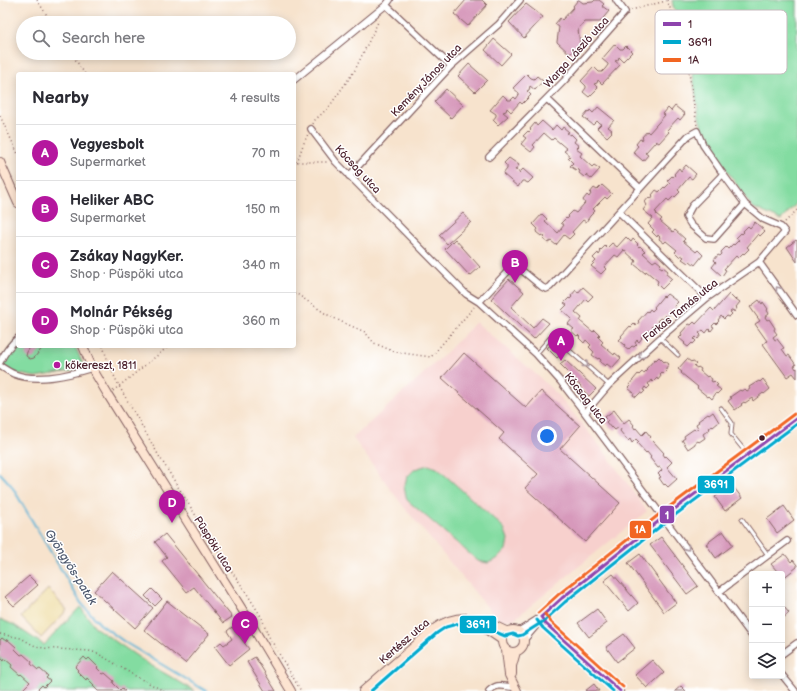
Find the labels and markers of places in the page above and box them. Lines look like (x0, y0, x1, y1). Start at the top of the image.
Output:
pin: B (502, 250, 528, 283)
pin: A (548, 328, 574, 361)
place label: kőkereszt, 1811 (65, 359, 137, 372)
marker: kőkereszt, 1811 (52, 360, 62, 370)
unlabelled marker (757, 433, 767, 443)
pin: D (159, 490, 185, 523)
pin: C (232, 611, 258, 644)

